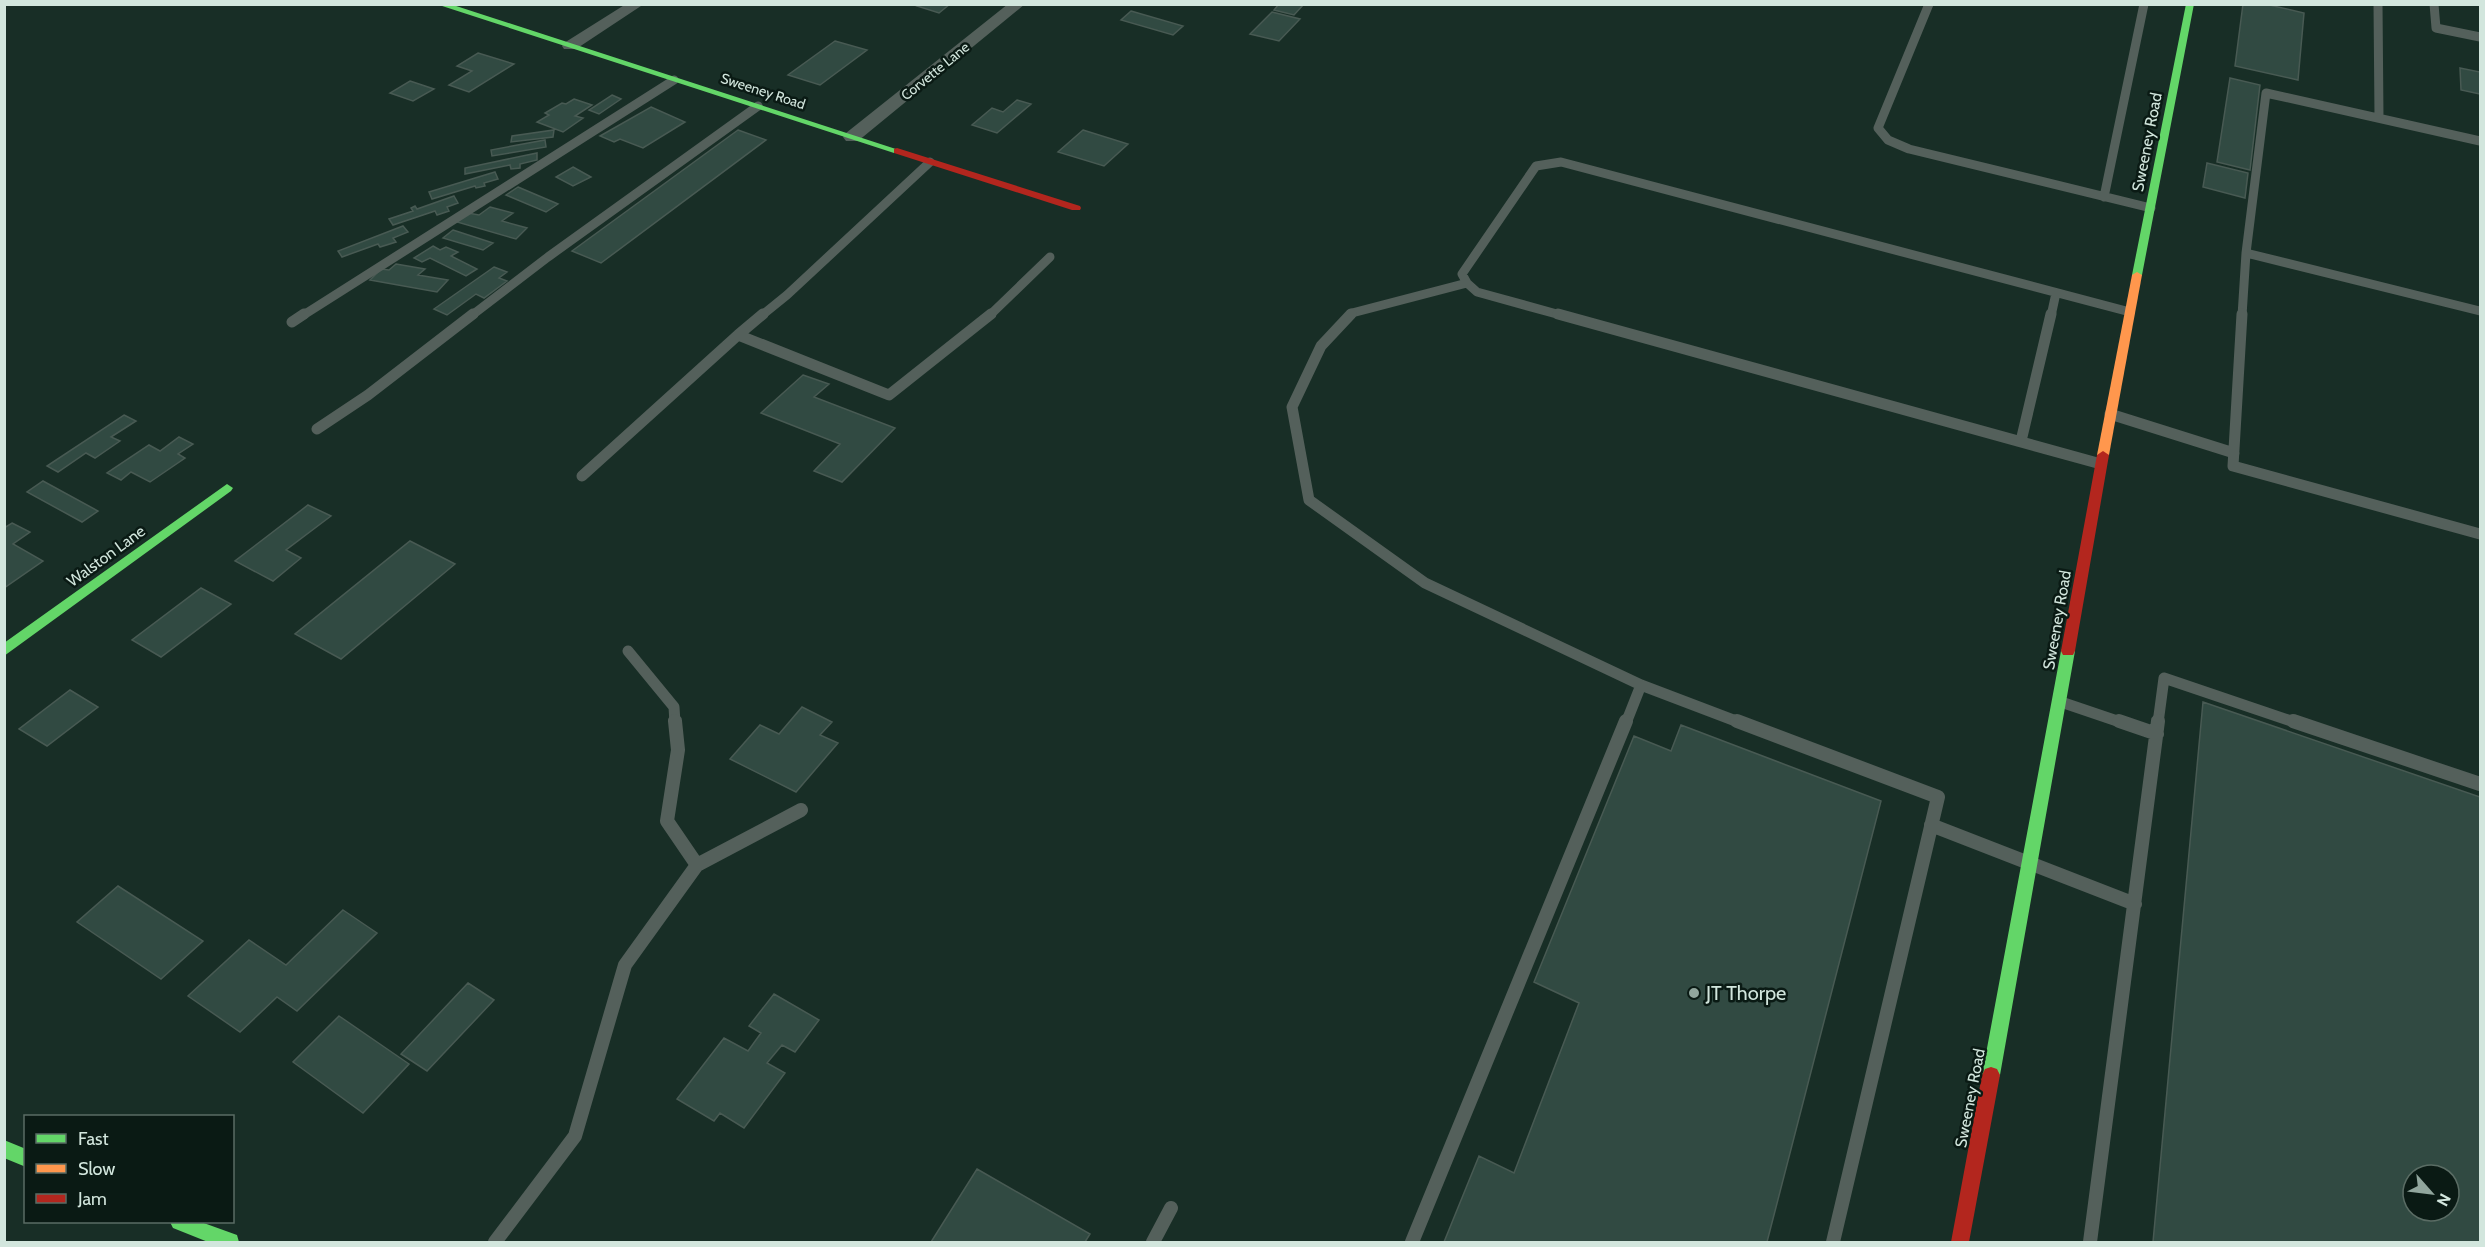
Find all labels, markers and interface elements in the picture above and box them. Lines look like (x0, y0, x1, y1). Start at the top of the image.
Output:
street label: Corvette Lane (897, 38, 973, 104)
street label: Sweeney Road (718, 69, 808, 113)
street label: Sweeney Road (2128, 91, 2166, 193)
street label: Walston Lane (63, 521, 149, 591)
street label: Sweeney Road (2039, 569, 2075, 671)
place label: JT Thorpe (1705, 981, 1786, 1005)
marker: JT Thorpe (1687, 986, 1701, 1000)
street label: Sweeney Road (1951, 1047, 1989, 1149)
legend (24, 1115, 234, 1223)
text: Fast (78, 1128, 109, 1150)
text: Slow (78, 1158, 115, 1180)
north arrow (2401, 1163, 2461, 1223)
text: Jam (77, 1188, 107, 1210)
text: N (2433, 1190, 2455, 1209)

